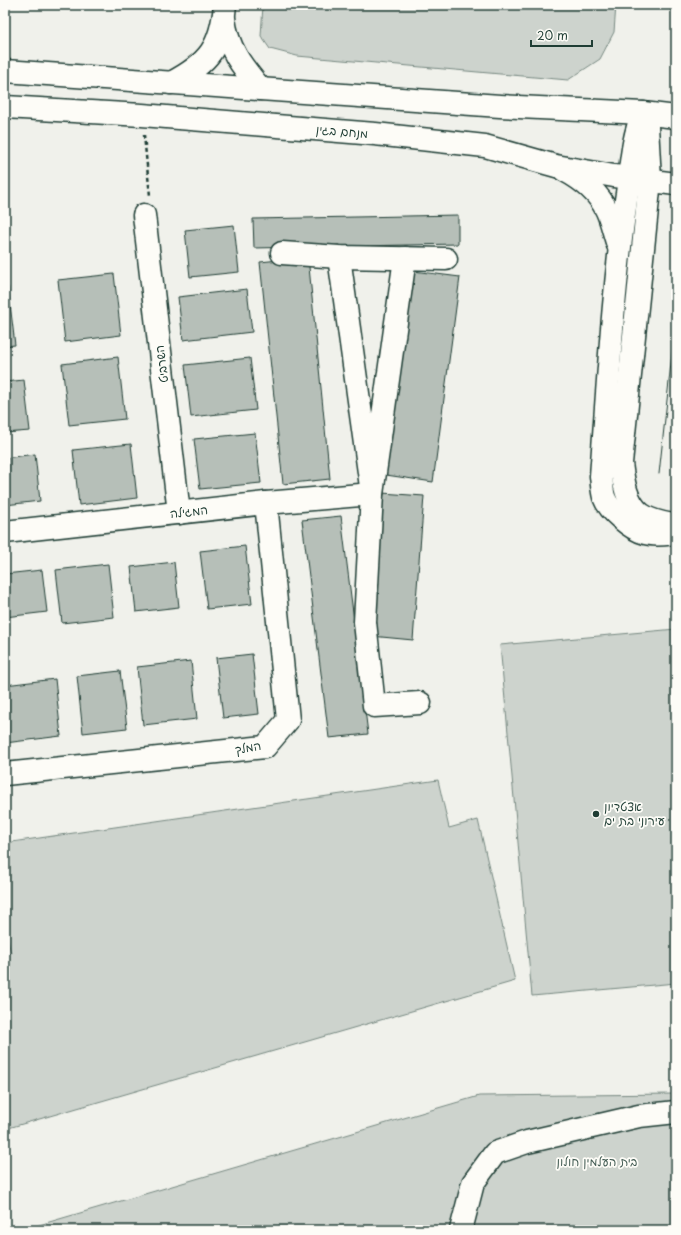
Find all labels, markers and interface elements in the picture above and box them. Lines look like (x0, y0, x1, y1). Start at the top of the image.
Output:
scale bar (531, 22, 592, 48)
text: 20 m (537, 26, 568, 44)
street label: מנחם בגין (315, 120, 369, 142)
street label: השרביט (150, 344, 172, 384)
street label: המגילה (169, 500, 209, 522)
street label: המלך (233, 736, 262, 758)
place label: אצטדיון עירוני בת ים (604, 797, 665, 829)
marker: אצטדיון עירוני בת ים (591, 809, 601, 819)
park label: בית העלמין חולון (557, 1152, 637, 1170)

